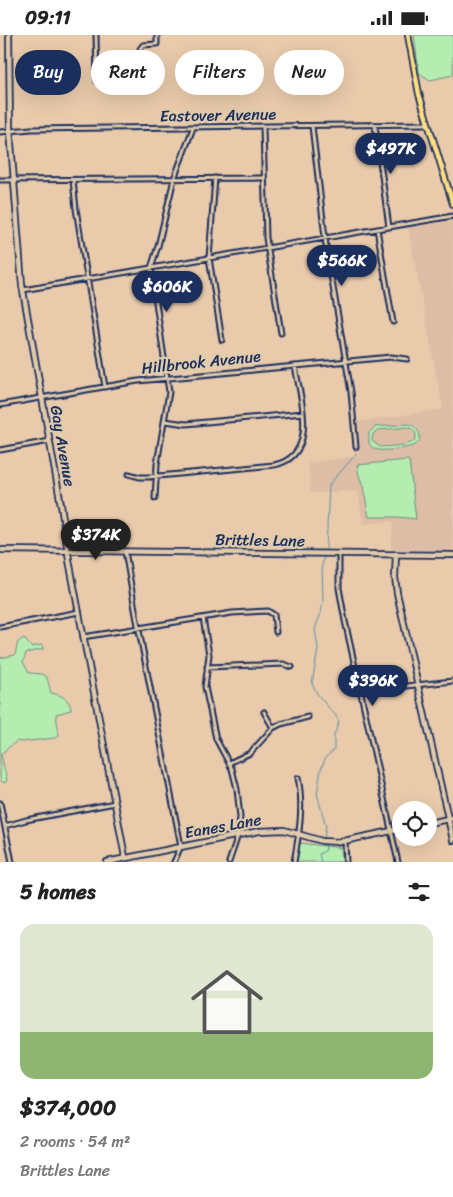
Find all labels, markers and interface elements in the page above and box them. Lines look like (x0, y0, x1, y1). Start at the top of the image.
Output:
text: 09:11 (25, 1, 71, 34)
chip: Buy (15, 50, 81, 95)
chip: Rent (91, 50, 165, 95)
chip: Filters (175, 50, 264, 95)
chip: New (274, 50, 344, 95)
street label: Eastover Avenue (160, 99, 277, 131)
pin: $497K (356, 133, 426, 175)
text: $497K (366, 134, 416, 163)
pin: $566K (307, 245, 377, 287)
text: $566K (318, 246, 366, 275)
pin: $606K (132, 271, 202, 313)
text: $606K (143, 272, 191, 301)
street label: Hillbrook Avenue (140, 341, 262, 383)
street label: Gay Avenue (42, 403, 84, 489)
pin: $374K (61, 519, 131, 561)
text: $374K (72, 520, 120, 549)
street label: Brittles Lane (215, 525, 305, 555)
pin: $396K (338, 665, 408, 707)
text: $396K (349, 666, 397, 695)
map controls (392, 801, 437, 846)
button: locate (392, 801, 437, 846)
street label: Eanes Lane (182, 805, 264, 847)
text: 5 homes (20, 873, 96, 911)
icon: filters (405, 878, 433, 906)
icon: home (182, 957, 272, 1047)
text: $374,000 (20, 1089, 116, 1127)
text: 2 rooms · 54 m² (20, 1127, 130, 1156)
text: Brittles Lane (20, 1156, 110, 1185)

